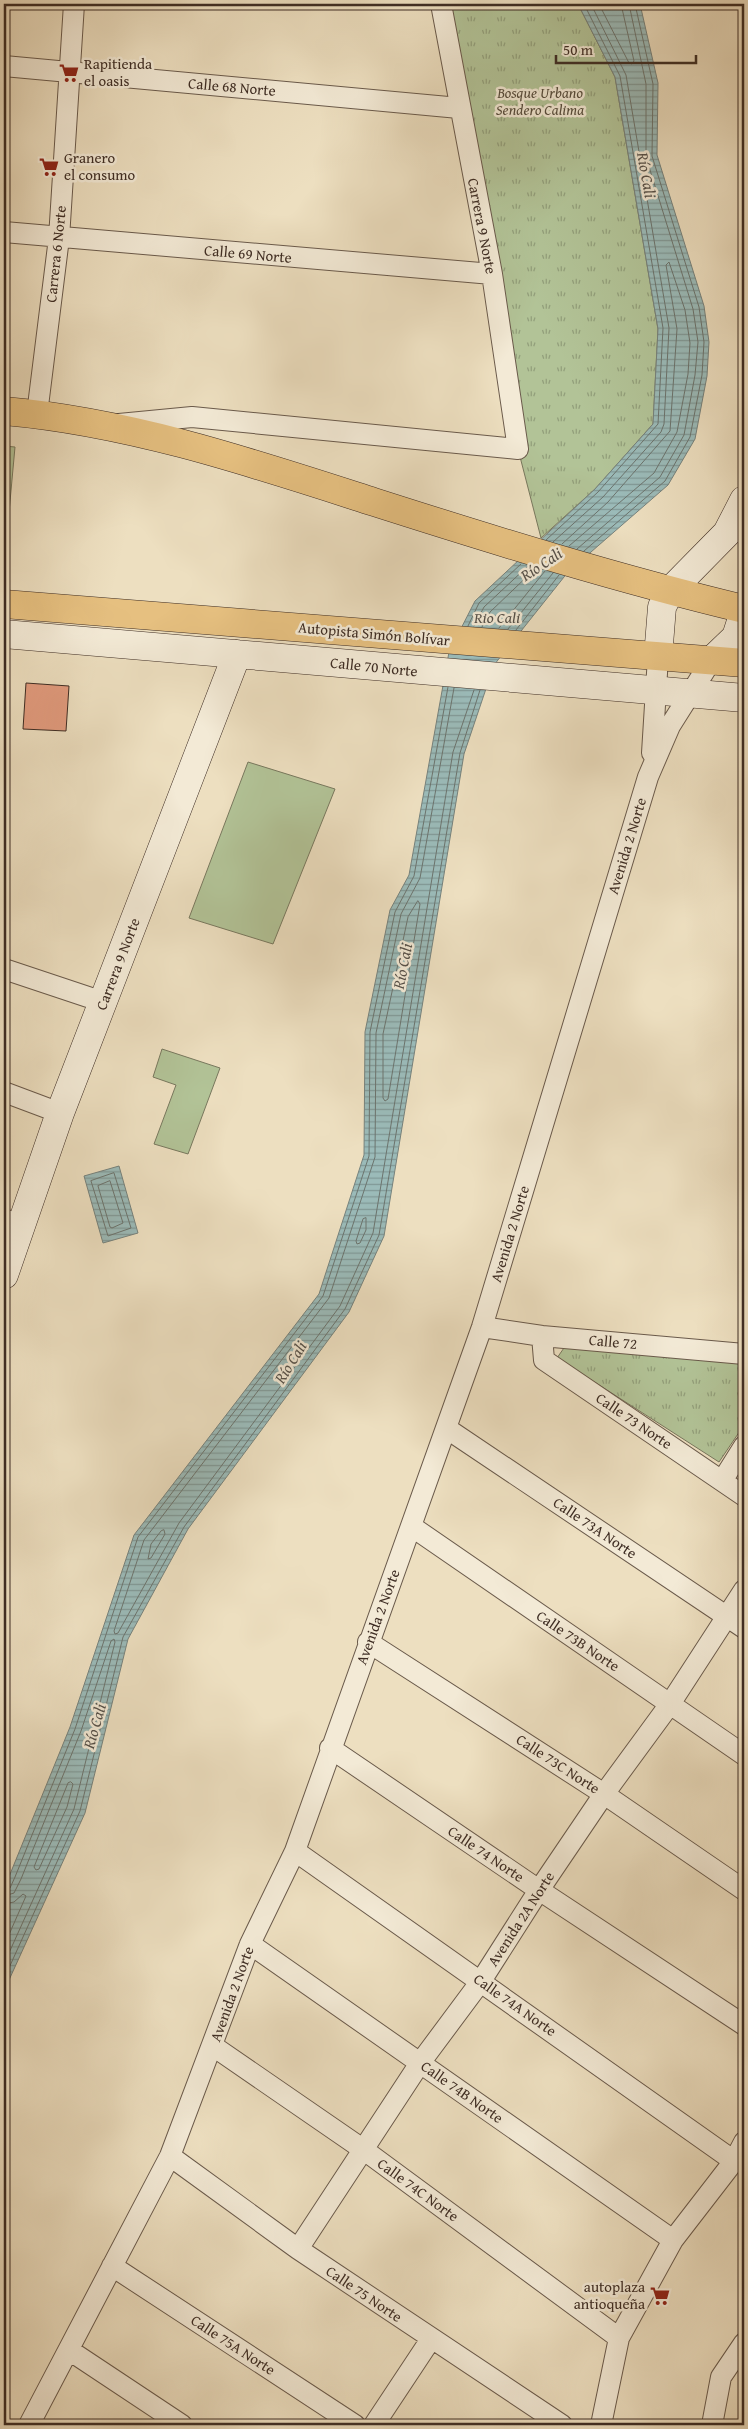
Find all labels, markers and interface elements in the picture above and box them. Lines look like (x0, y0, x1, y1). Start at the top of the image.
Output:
scale bar (556, 32, 696, 64)
text: 50 m (563, 39, 594, 60)
place label: Rapitienda el oasis (84, 53, 152, 91)
supermarket icon: Rapitienda el oasis (58, 62, 80, 84)
street label: Calle 68 Norte (187, 72, 277, 101)
park label: Bosque Urbano Sendero Calima (496, 82, 584, 120)
place label: Granero el consumo (64, 147, 136, 185)
water label: Río Cali (631, 149, 663, 200)
supermarket icon: Granero el consumo (38, 156, 60, 178)
street label: Carrera 9 Norte (463, 176, 502, 276)
street label: Carrera 6 Norte (40, 204, 71, 303)
street label: Calle 69 Norte (203, 239, 293, 268)
water label: Río Cali (514, 541, 567, 587)
water label: Rio Cali (473, 605, 520, 629)
street label: Autopista Simón Bolívar (297, 616, 451, 651)
street label: Calle 70 Norte (329, 651, 419, 682)
street label: Avenida 2 Norte (602, 795, 651, 897)
street label: Carrera 9 Norte (90, 915, 145, 1013)
water label: Río Cali (386, 941, 418, 992)
street label: Avenida 2 Norte (485, 1183, 534, 1285)
street label: Calle 72 (588, 1329, 638, 1354)
water label: Río Cali (267, 1336, 312, 1389)
street label: Calle 73 Norte (592, 1387, 677, 1454)
street label: Calle 73A Norte (549, 1492, 641, 1563)
street label: Avenida 2 Norte (351, 1566, 405, 1667)
street label: Calle 73B Norte (533, 1605, 624, 1676)
water label: Río Cali (76, 1701, 112, 1752)
street label: Calle 73C Norte (512, 1729, 604, 1798)
street label: Calle 74 Norte (444, 1820, 529, 1887)
street label: Avenida 2A Norte (482, 1867, 559, 1970)
street label: Avenida 2 Norte (205, 1943, 259, 2044)
street label: Calle 74A Norte (470, 1968, 561, 2041)
street label: Calle 74B Norte (417, 2055, 508, 2128)
street label: Calle 74C Norte (373, 2153, 463, 2226)
street label: Calle 75 Norte (322, 2260, 407, 2327)
place label: autoplaza antioqueña (574, 2276, 645, 2314)
supermarket icon: autoplaza antioqueña (649, 2285, 671, 2307)
street label: Calle 75A Norte (187, 2309, 280, 2380)

